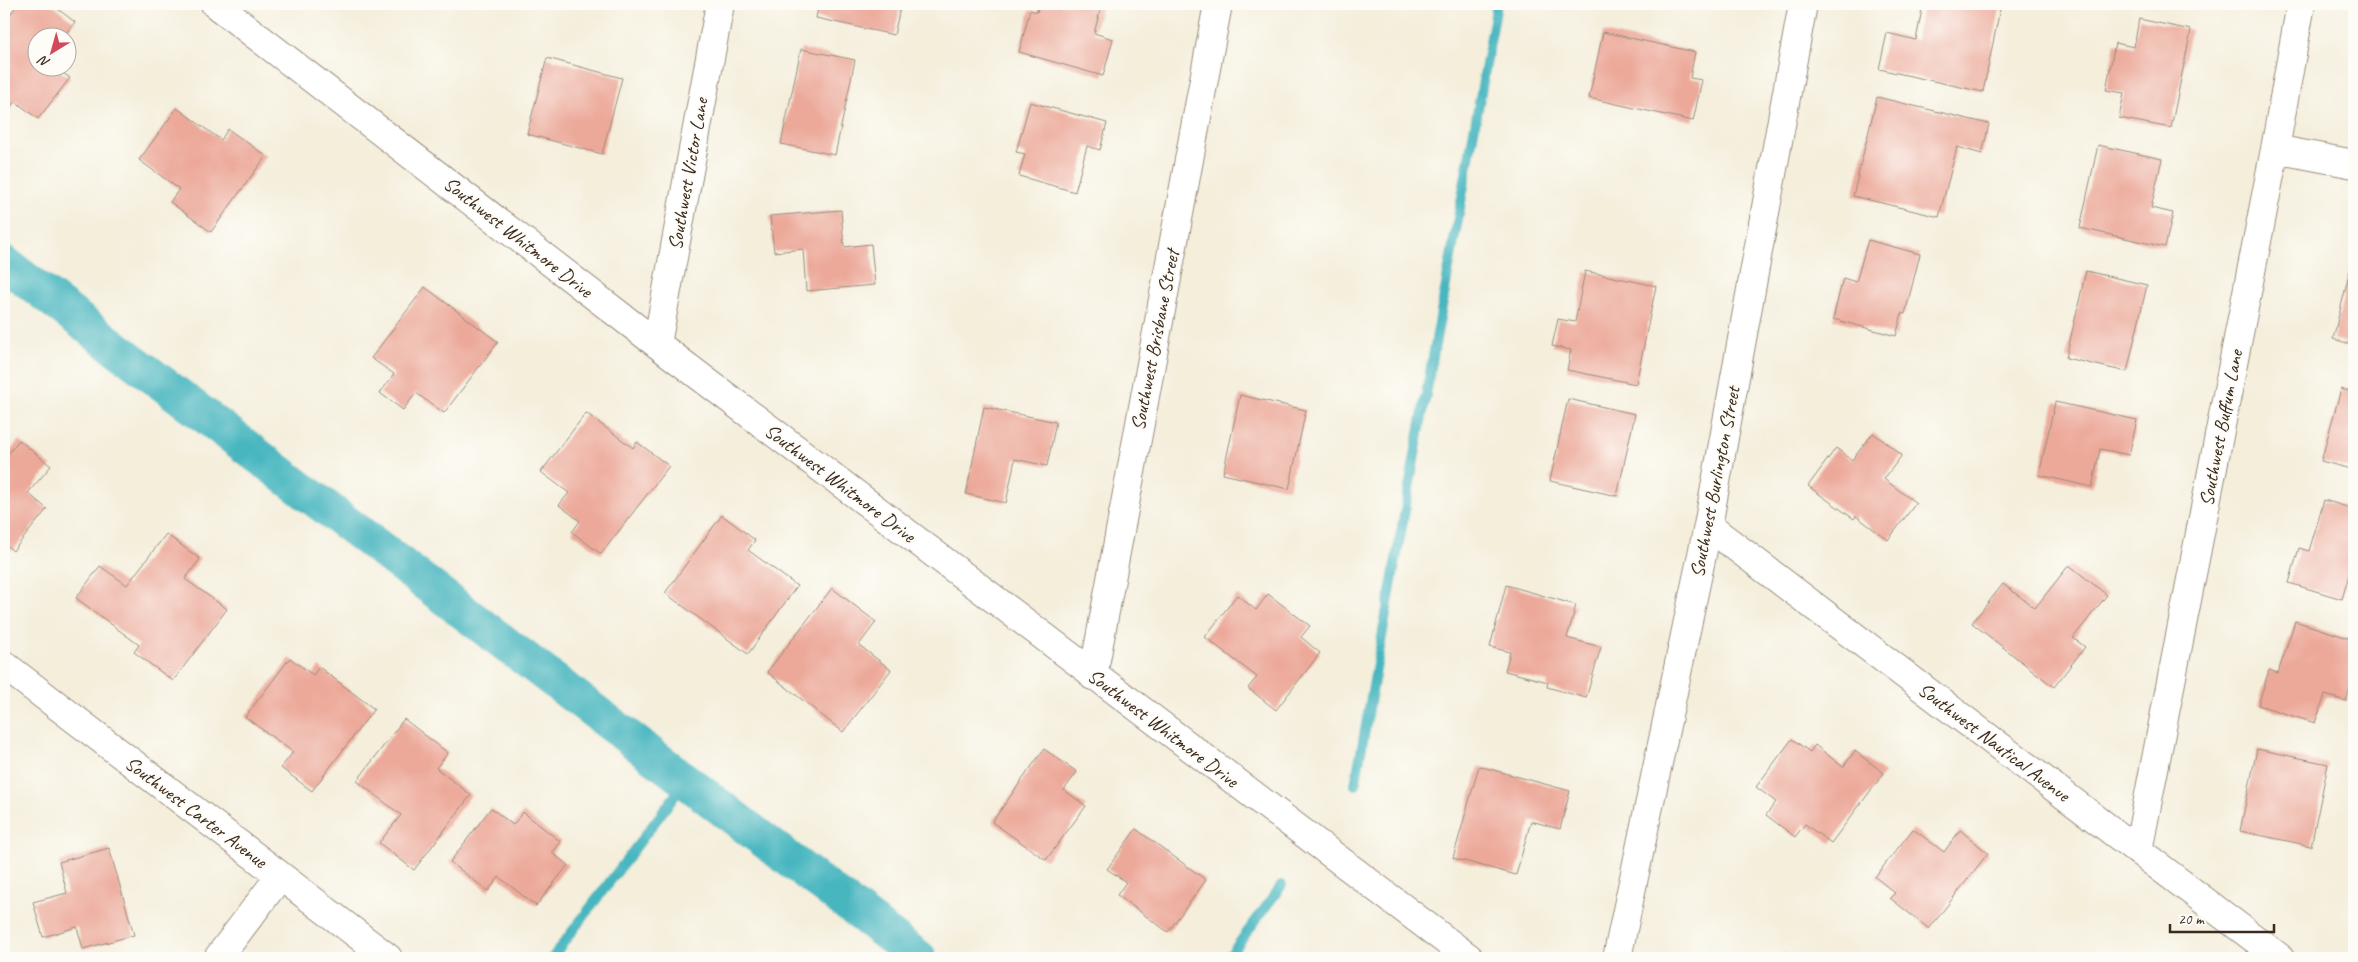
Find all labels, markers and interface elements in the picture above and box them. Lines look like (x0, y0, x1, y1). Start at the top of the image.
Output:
north arrow (28, 28, 78, 78)
text: N (34, 51, 53, 71)
street label: Southwest Victor Lane (662, 95, 714, 252)
street label: Southwest Whitmore Drive (438, 171, 599, 304)
street label: Southwest Brisbane Street (1125, 244, 1185, 432)
street label: Southwest Buffum Lane (2194, 346, 2249, 508)
street label: Southwest Burlington Street (1684, 382, 1746, 579)
street label: Southwest Whitmore Drive (760, 418, 922, 549)
street label: Southwest Whitmore Drive (1083, 663, 1245, 794)
street label: Southwest Nautical Avenue (1913, 677, 2076, 808)
street label: Southwest Carter Avenue (120, 751, 273, 874)
scale bar (2170, 902, 2274, 934)
text: 20 m (2178, 910, 2205, 929)

